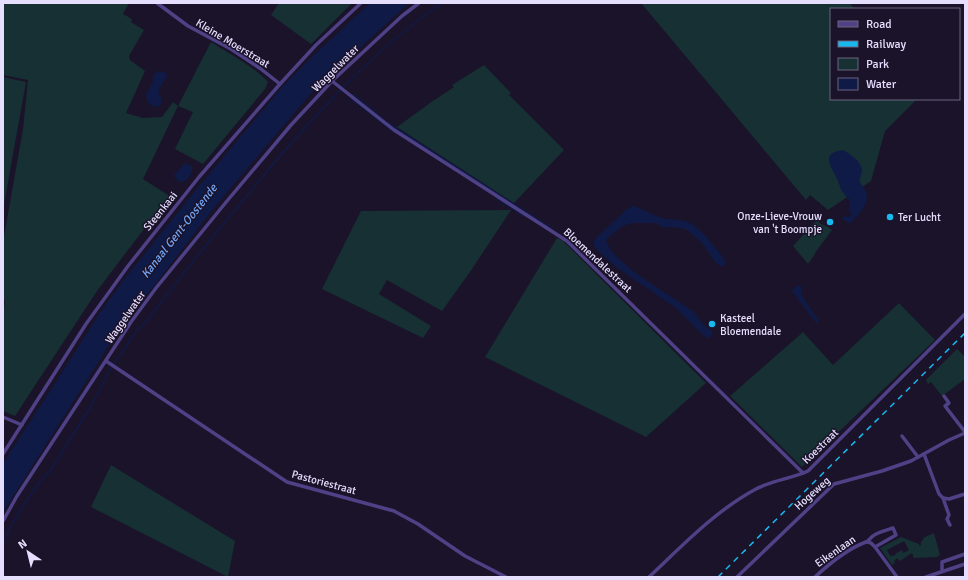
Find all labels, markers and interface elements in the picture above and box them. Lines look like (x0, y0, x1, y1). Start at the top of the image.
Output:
legend (830, 8, 960, 100)
street label: Kleine Moerstraat (193, 16, 272, 71)
text: Road (866, 17, 892, 32)
text: Railway (866, 37, 906, 52)
street label: Waggelwater (309, 42, 362, 95)
text: Park (866, 57, 889, 72)
text: Water (866, 77, 897, 92)
water label: Kanaal Gent-Oostende (138, 181, 221, 281)
street label: Steenkaai (141, 189, 180, 233)
place label: Onze-Lieve-Vrouw van 't Boompje (737, 210, 822, 236)
place label: Ter Lucht (898, 211, 941, 224)
marker: Ter Lucht (885, 212, 895, 222)
marker: Onze-Lieve-Vrouw van 't Boompje (825, 217, 835, 227)
street label: Bloemendalestraat (561, 225, 635, 296)
street label: Waggelwater (102, 288, 148, 346)
place label: Kasteel Bloemendale (720, 312, 781, 338)
marker: Kasteel Bloemendale (707, 319, 717, 329)
street label: Koestraat (800, 426, 841, 467)
street label: Pastoriestraat (290, 468, 358, 497)
street label: Hogeweg (792, 474, 833, 513)
north arrow (8, 532, 48, 572)
street label: Eikenlaan (813, 533, 858, 570)
text: N (16, 537, 29, 552)

